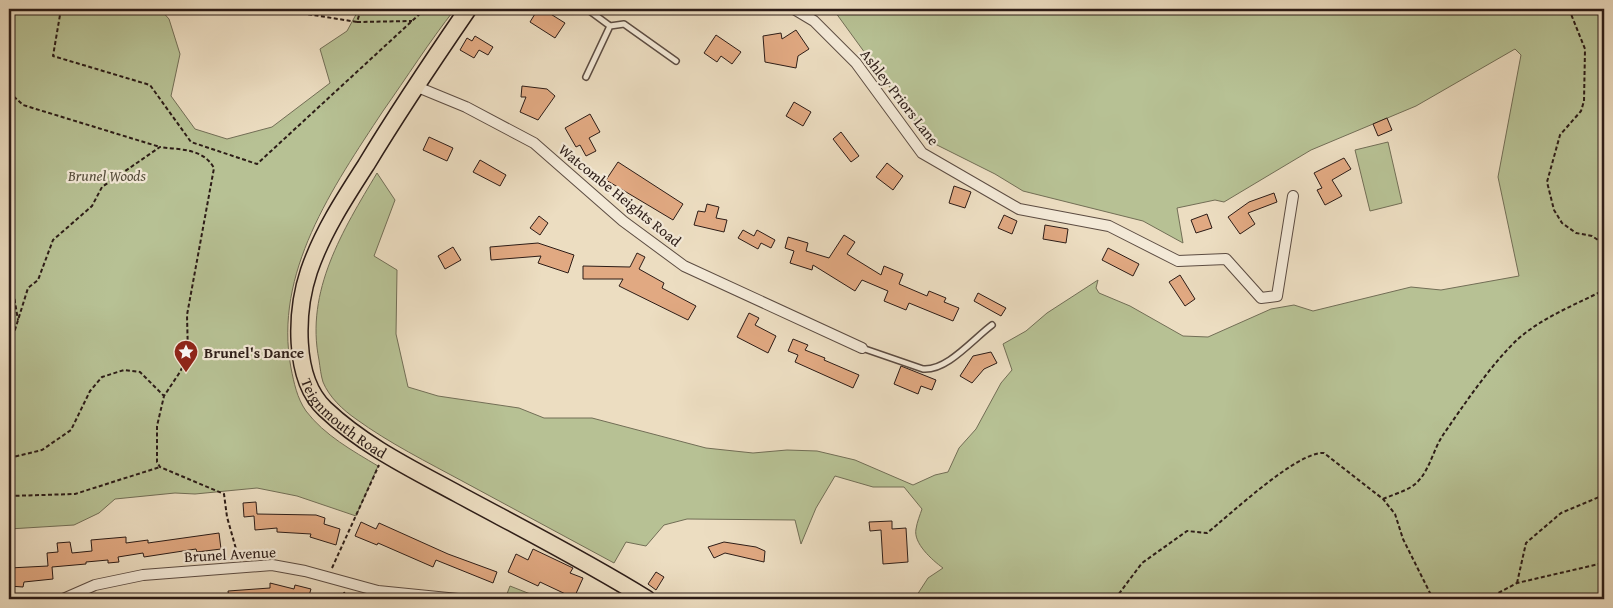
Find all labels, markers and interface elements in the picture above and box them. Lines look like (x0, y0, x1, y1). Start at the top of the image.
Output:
street label: Ashley Priors Lane (856, 44, 944, 150)
street label: Watcombe Heights Road (554, 139, 686, 251)
park label: Brunel Woods (67, 165, 147, 186)
place icon: Brunel's Dance (173, 339, 199, 373)
place label: Brunel's Dance (204, 342, 304, 363)
street label: Teignmouth Road (296, 375, 391, 463)
street label: Brunel Avenue (184, 541, 276, 567)

